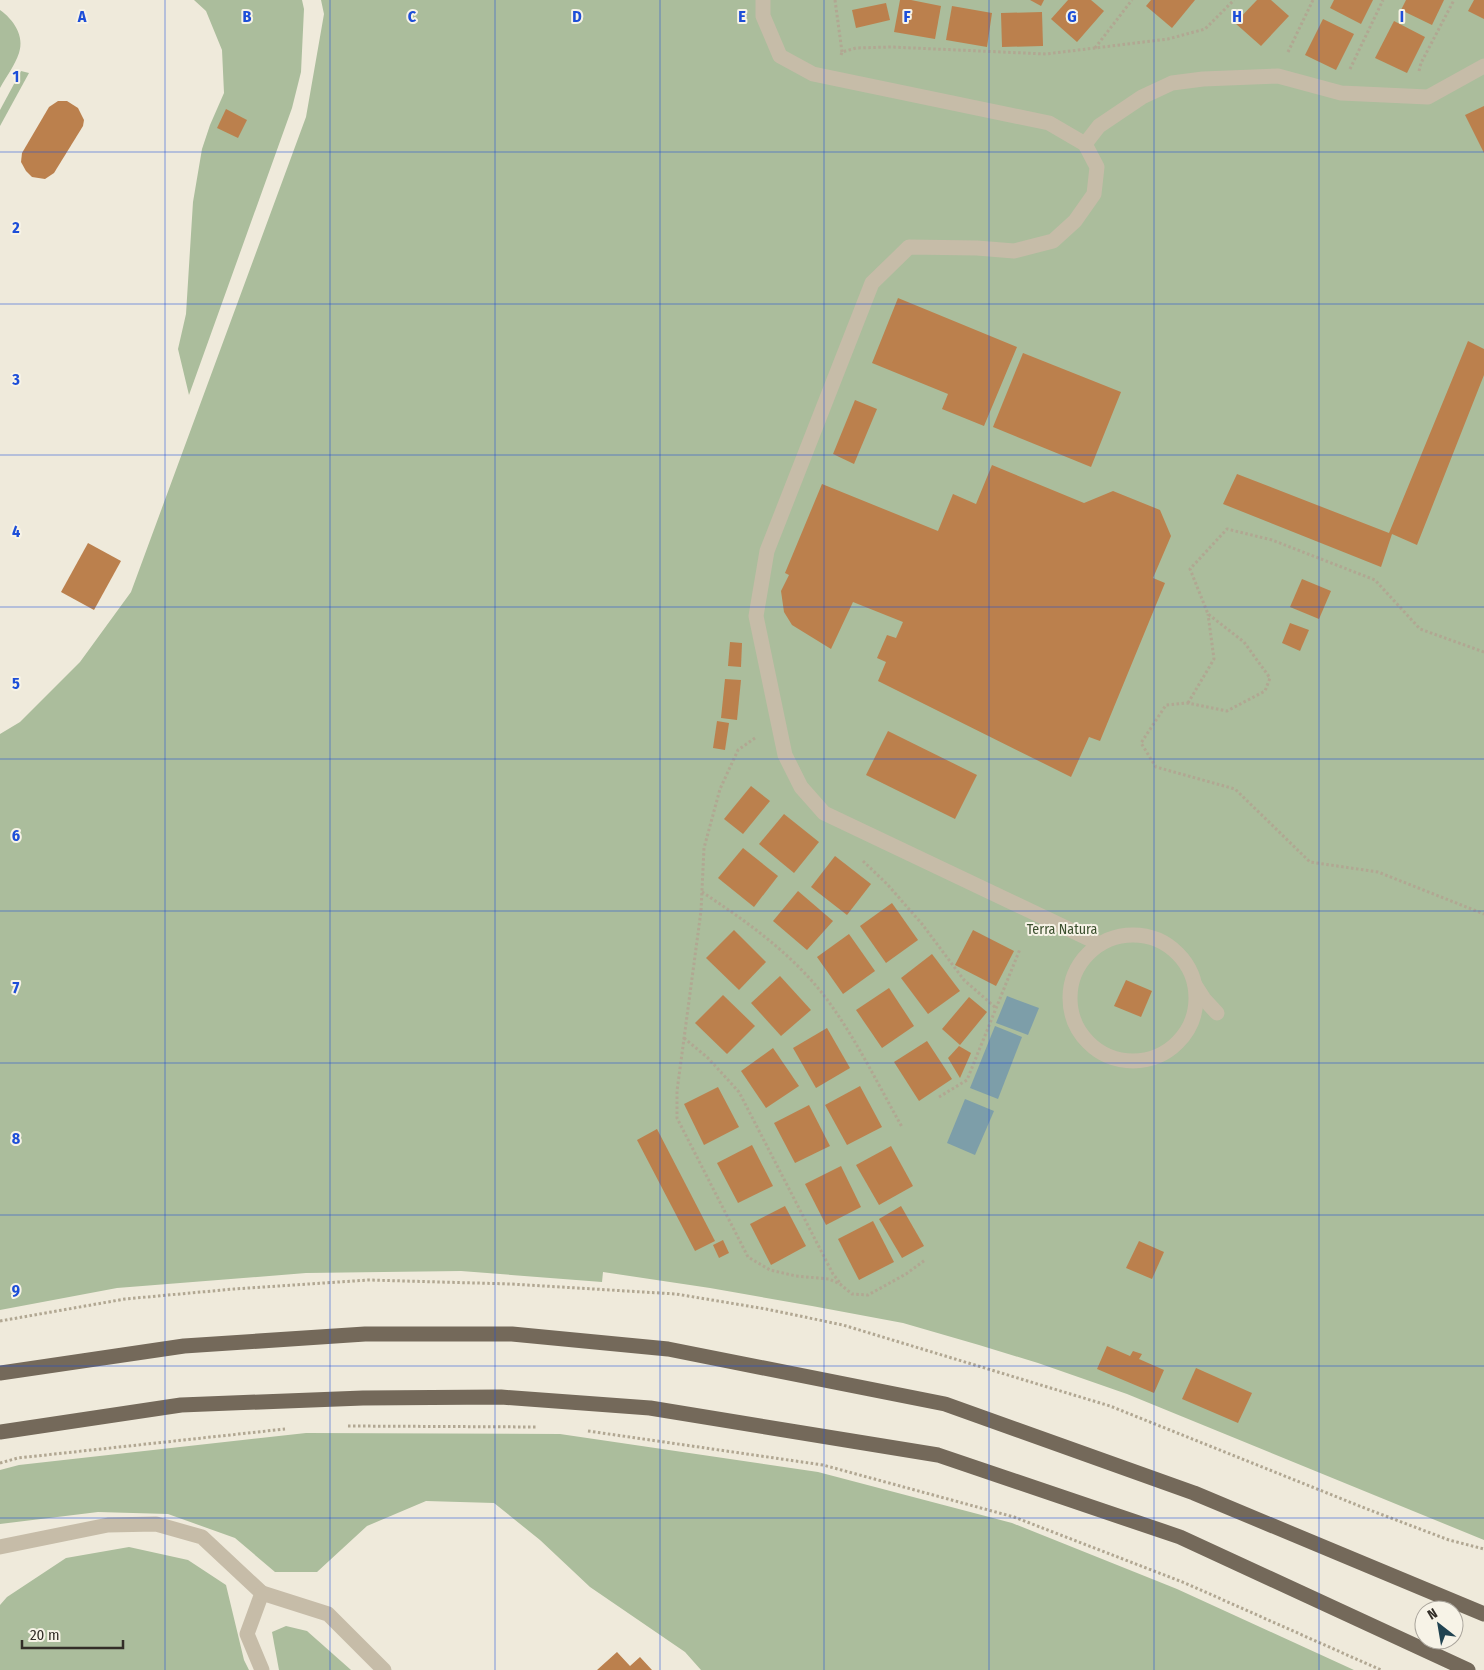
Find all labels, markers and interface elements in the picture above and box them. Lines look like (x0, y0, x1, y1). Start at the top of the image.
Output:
text: A (77, 7, 87, 26)
text: B (243, 7, 252, 26)
text: C (408, 7, 417, 26)
text: D (572, 7, 582, 26)
text: E (738, 7, 746, 26)
text: F (903, 7, 911, 26)
text: G (1067, 7, 1077, 26)
text: H (1232, 7, 1242, 26)
text: I (1400, 7, 1404, 26)
text: 1 (13, 67, 19, 86)
text: 2 (11, 218, 20, 237)
text: 3 (11, 370, 20, 389)
text: 4 (12, 522, 20, 541)
text: 5 (12, 674, 20, 693)
text: 6 (12, 826, 20, 845)
park label: Terra Natura (1027, 921, 1097, 938)
text: 7 (13, 978, 20, 997)
text: 8 (12, 1129, 21, 1148)
text: 9 (12, 1281, 20, 1300)
north arrow (1414, 1600, 1464, 1650)
text: N (1425, 1605, 1441, 1624)
scale bar (22, 1618, 124, 1650)
text: 20 m (30, 1626, 60, 1644)

